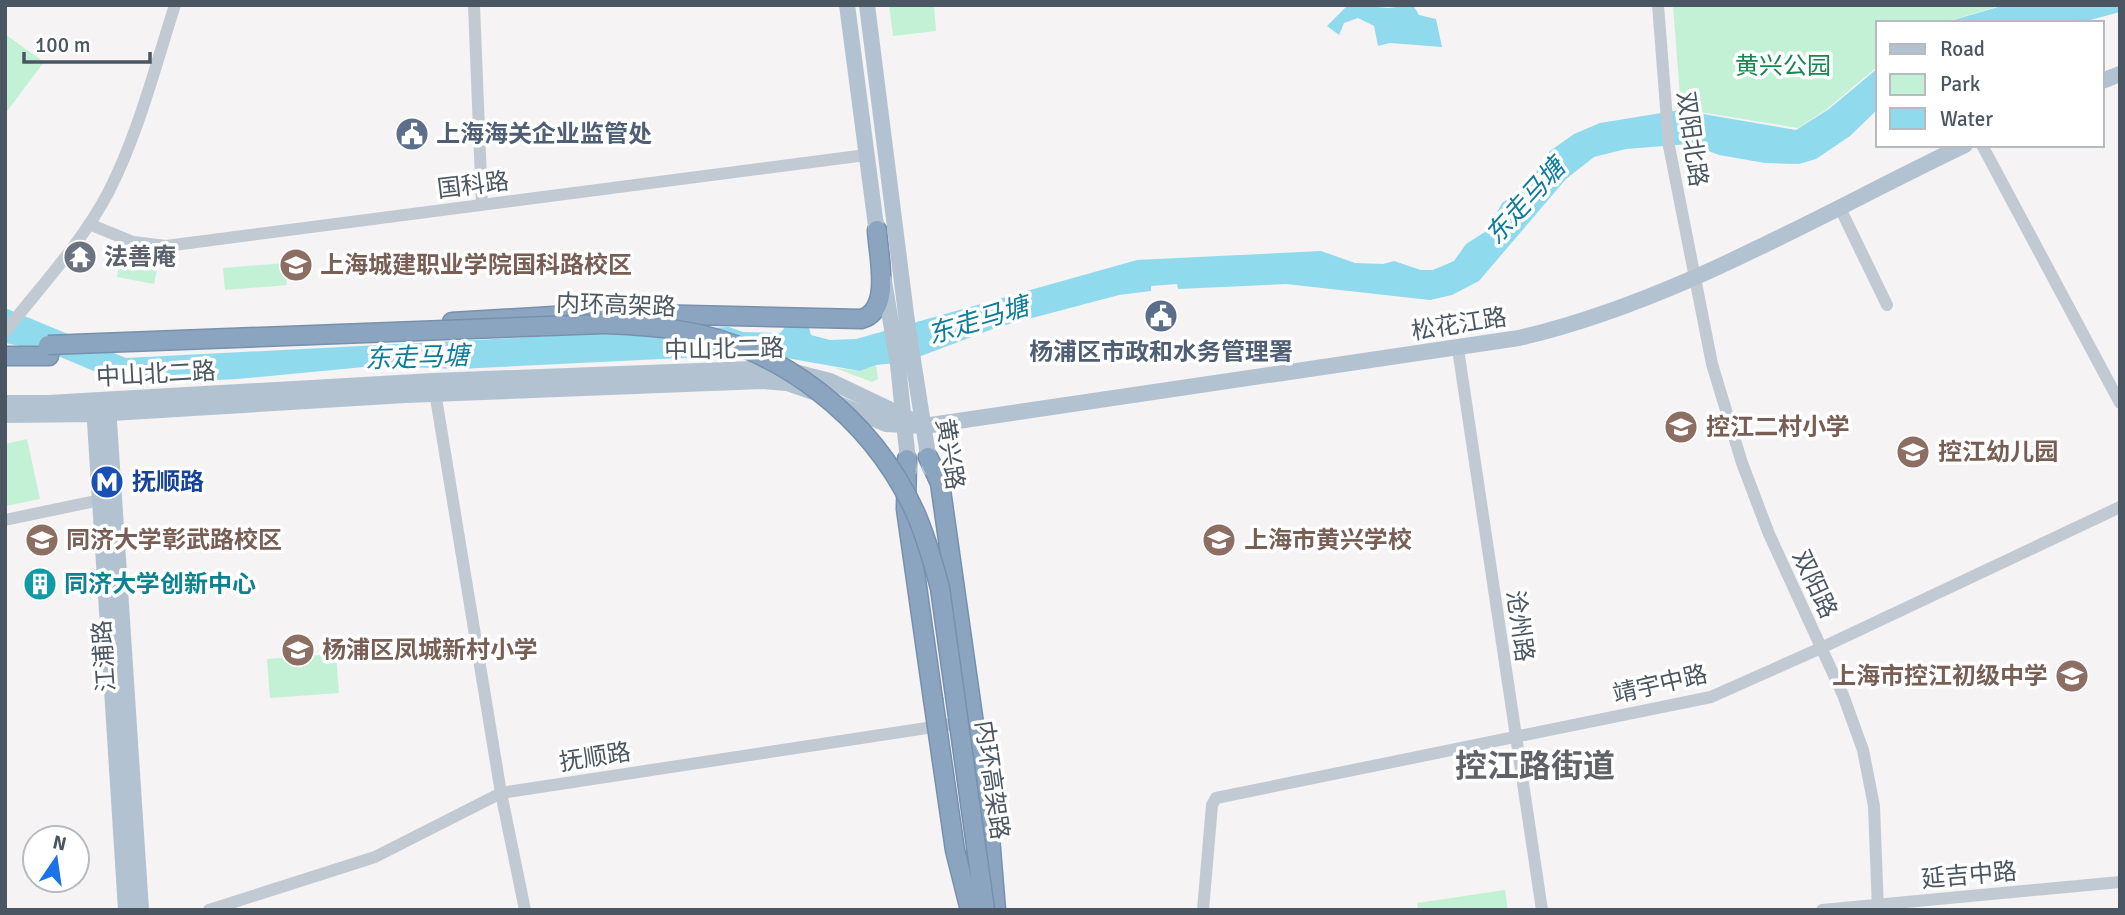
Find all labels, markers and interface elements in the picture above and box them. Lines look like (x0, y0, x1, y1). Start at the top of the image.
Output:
scale bar (24, 21, 150, 65)
legend (1876, 21, 2104, 147)
text: 100 m (35, 32, 90, 58)
text: Road (1940, 36, 1985, 62)
park label: 黄兴公园 (1735, 51, 1831, 81)
text: Park (1940, 71, 1981, 97)
street label: 双阳北路 (1670, 89, 1714, 189)
text: Water (1940, 106, 1993, 132)
public building icon: 上海海关企业监管处 (393, 115, 431, 153)
place label: 上海海关企业监管处 (436, 119, 652, 149)
water label: 东走马塘 (1479, 149, 1575, 251)
street label: 国科路 (435, 166, 511, 204)
temple icon: 法善庵 (61, 238, 99, 276)
place label: 法善庵 (104, 242, 176, 272)
school or university icon: 上海城建职业学院国科路校区 (277, 246, 315, 284)
place label: 上海城建职业学院国科路校区 (320, 250, 632, 280)
street label: 内环高架路 (556, 288, 676, 322)
water label: 东走马塘 (924, 289, 1037, 351)
public building icon: 杨浦区市政和水务管理署 (1142, 297, 1180, 335)
street label: 松花江路 (1409, 302, 1509, 346)
street label: 中山北二路 (664, 333, 784, 365)
place label: 杨浦区市政和水务管理署 (1029, 337, 1293, 367)
water label: 东走马塘 (365, 340, 474, 376)
street label: 中山北二路 (95, 356, 217, 392)
school or university icon: 控江二村小学 (1662, 408, 1700, 446)
place label: 控江二村小学 (1706, 412, 1850, 442)
street label: 黄兴路 (930, 416, 970, 492)
school or university icon: 控江幼儿园 (1894, 433, 1932, 471)
place label: 控江幼儿园 (1938, 437, 2058, 467)
metro station icon: 抚顺路 (88, 463, 126, 501)
place label: 抚顺路 (132, 467, 204, 497)
school or university icon: 同济大学彰武路校区 (23, 521, 61, 559)
school or university icon: 上海市黄兴学校 (1200, 521, 1238, 559)
place label: 同济大学彰武路校区 (66, 525, 282, 555)
place label: 上海市黄兴学校 (1244, 525, 1412, 555)
street label: 双阳路 (1786, 545, 1844, 623)
building icon: 同济大学创新中心 (21, 565, 59, 603)
place label: 同济大学创新中心 (64, 569, 256, 599)
street label: 沧州路 (1500, 588, 1540, 664)
street label: 江浦路 (87, 619, 121, 693)
school or university icon: 杨浦区凤城新村小学 (279, 631, 317, 669)
place label: 杨浦区凤城新村小学 (322, 635, 538, 665)
school or university icon: 上海市控江初级中学 (2053, 657, 2091, 695)
street label: 靖宇中路 (1610, 659, 1710, 709)
place label: 上海市控江初级中学 (1832, 661, 2048, 691)
street label: 内环高架路 (969, 718, 1015, 842)
street label: 抚顺路 (557, 737, 633, 777)
district label: 控江路街道 (1455, 747, 1615, 786)
north arrow (21, 824, 91, 894)
text: N (50, 830, 69, 857)
street label: 延吉中路 (1920, 856, 2018, 894)

